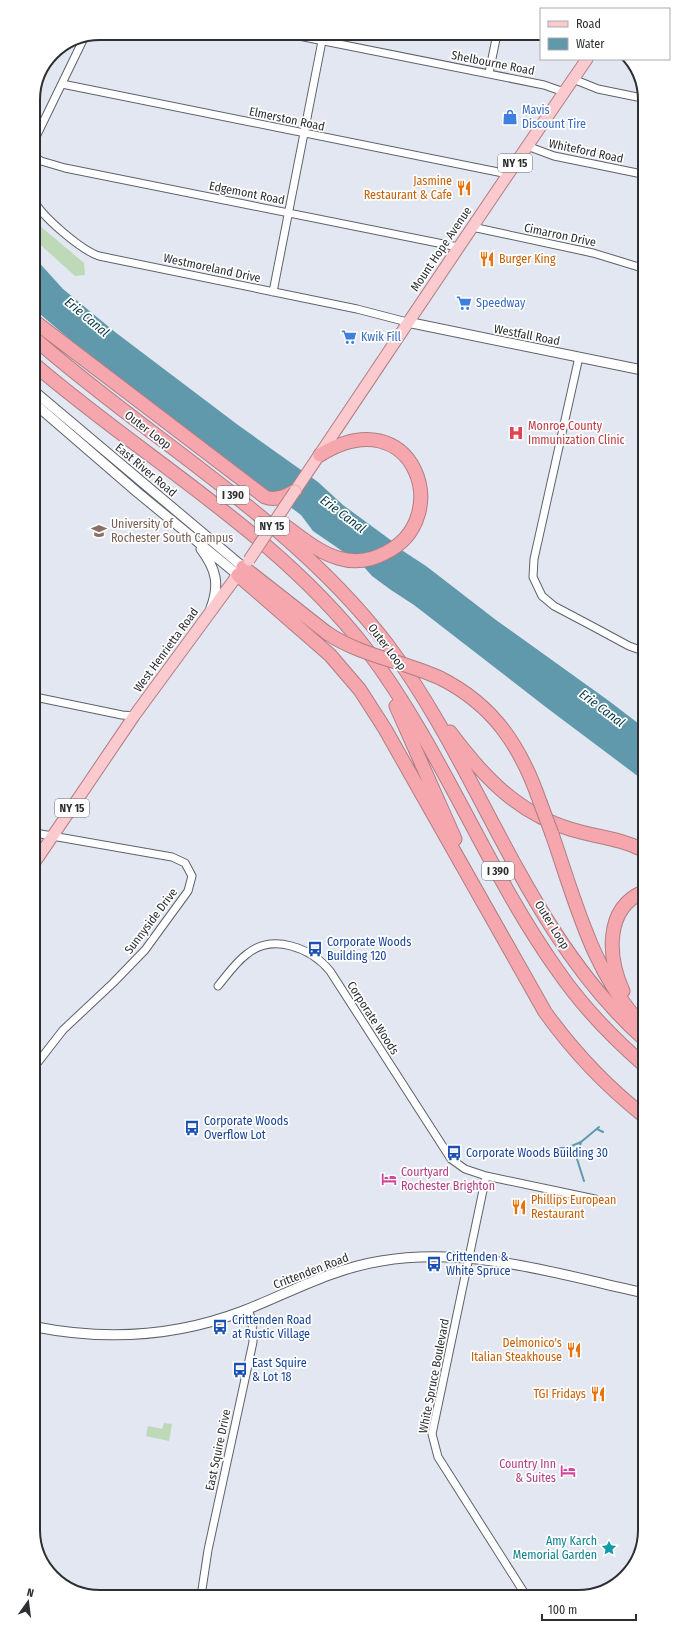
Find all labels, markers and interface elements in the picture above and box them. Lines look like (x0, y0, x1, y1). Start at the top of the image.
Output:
legend (540, 8, 670, 60)
text: Road (576, 17, 601, 31)
text: Water (576, 37, 605, 51)
street label: Shelbourne Road (450, 48, 536, 78)
place label: Mavis Discount Tire (522, 103, 586, 131)
street label: Elmerston Road (248, 104, 326, 134)
shop icon: Mavis Discount Tire (501, 108, 519, 126)
street label: Whiteford Road (547, 136, 625, 166)
road number: NY 15 (498, 154, 532, 172)
place label: Jasmine Restaurant & Cafe (364, 174, 452, 202)
street label: Edgemont Road (208, 179, 286, 207)
restaurant icon: Jasmine Restaurant & Cafe (455, 179, 473, 197)
street label: Mount Hope Avenue (408, 204, 475, 294)
street label: Cimarron Drive (523, 221, 597, 249)
restaurant icon: Burger King (478, 250, 496, 268)
street label: Westmoreland Drive (162, 251, 262, 285)
place label: Burger King (499, 252, 556, 266)
water label: Erie Canal (62, 294, 113, 340)
supermarket icon: Speedway (455, 294, 473, 312)
place label: Speedway (476, 296, 526, 310)
street label: Westfall Road (493, 322, 561, 348)
supermarket icon: Kwik Fill (340, 328, 358, 346)
place label: Kwik Fill (361, 330, 401, 344)
street label: Outer Loop (122, 408, 174, 452)
place label: Monroe County Immunization Clinic (528, 419, 625, 447)
hospital icon: Monroe County Immunization Clinic (507, 424, 525, 442)
street label: East River Road (112, 440, 180, 500)
road number: I 390 (217, 486, 249, 504)
water label: Erie Canal (317, 492, 369, 536)
place label: University of Rochester South Campus (111, 517, 233, 545)
road number: NY 15 (255, 517, 289, 535)
school or university icon: University of Rochester South Campus (90, 522, 108, 540)
street label: West Henrietta Road (131, 605, 201, 695)
street label: Outer Loop (365, 621, 409, 673)
water label: Erie Canal (576, 686, 628, 730)
road number: NY 15 (55, 799, 89, 817)
road number: I 390 (482, 862, 514, 880)
street label: Sunnyside Drive (122, 885, 180, 957)
street label: Outer Loop (532, 898, 572, 952)
place label: Corporate Woods Building 120 (327, 935, 411, 963)
bus stop icon: Corporate Woods Building 120 (306, 940, 324, 958)
street label: Corporate Woods (344, 979, 402, 1057)
place label: Corporate Woods Overflow Lot (204, 1114, 288, 1142)
bus stop icon: Corporate Woods Overflow Lot (183, 1119, 201, 1137)
bus stop icon: Corporate Woods Building 30 (445, 1144, 463, 1162)
place label: Corporate Woods Building 30 (466, 1146, 608, 1160)
place label: Courtyard Rochester Brighton (401, 1165, 495, 1193)
hotel icon: Courtyard Rochester Brighton (380, 1170, 398, 1188)
place label: Phillips European Restaurant (531, 1193, 616, 1221)
restaurant icon: Phillips European Restaurant (510, 1198, 528, 1216)
street label: Crittenden Road (271, 1250, 351, 1292)
place label: Crittenden & White Spruce (446, 1250, 511, 1278)
bus stop icon: Crittenden & White Spruce (425, 1255, 443, 1273)
place label: Crittenden Road at Rustic Village (232, 1313, 311, 1341)
street label: White Spruce Boulevard (416, 1317, 452, 1435)
bus stop icon: Crittenden Road at Rustic Village (211, 1318, 229, 1336)
place label: Delmonico's Italian Steakhouse (471, 1336, 562, 1364)
restaurant icon: Delmonico's Italian Steakhouse (565, 1341, 583, 1359)
place label: East Squire & Lot 18 (252, 1356, 307, 1384)
bus stop icon: East Squire & Lot 18 (231, 1361, 249, 1379)
restaurant icon: TGI Fridays (589, 1385, 607, 1403)
place label: TGI Fridays (533, 1387, 586, 1401)
street label: East Squire Drive (203, 1408, 233, 1492)
place label: Country Inn & Suites (499, 1457, 556, 1485)
hotel icon: Country Inn & Suites (559, 1462, 577, 1480)
place label: Amy Karch Memorial Garden (513, 1534, 597, 1562)
place icon: Amy Karch Memorial Garden (600, 1539, 618, 1557)
north arrow (8, 1582, 48, 1622)
text: N (26, 1586, 35, 1600)
scale bar (542, 1596, 636, 1622)
text: 100 m (548, 1603, 577, 1617)

